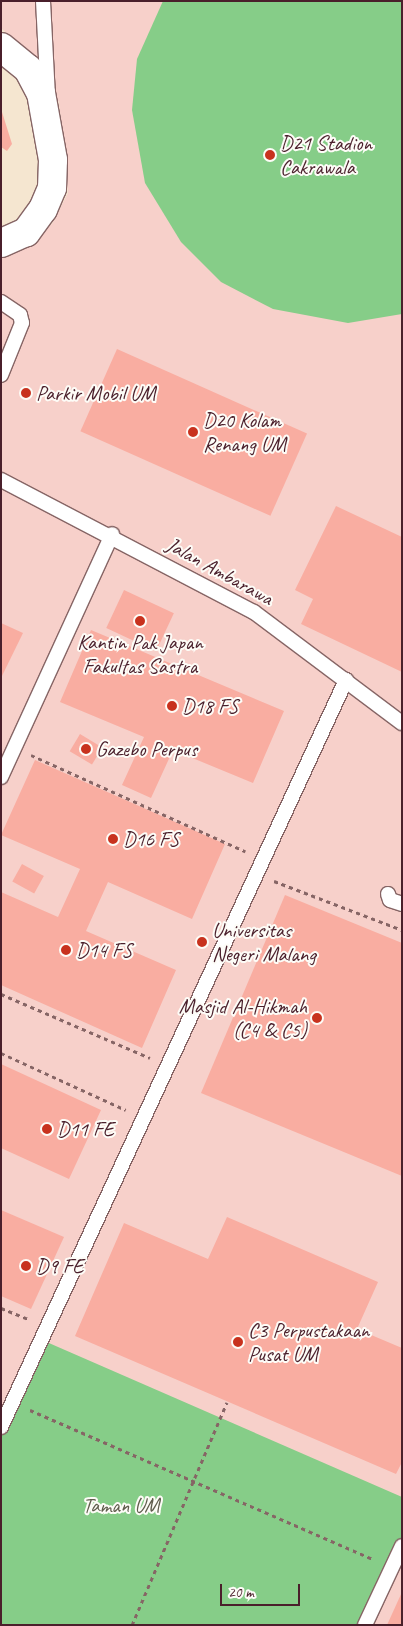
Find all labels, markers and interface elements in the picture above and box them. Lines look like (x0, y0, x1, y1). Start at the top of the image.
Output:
place label: D21 Stadion Cakrawala (280, 130, 372, 180)
marker: D21 Stadion Cakrawala (264, 149, 276, 161)
place label: Parkir Mobil UM (36, 380, 155, 406)
marker: Parkir Mobil UM (20, 387, 32, 399)
place label: D20 Kolam Renang UM (203, 407, 286, 457)
marker: D20 Kolam Renang UM (187, 426, 199, 438)
street label: Jalan Ambarawa (162, 531, 278, 611)
marker: Kantin Pak Japan Fakultas Sastra (134, 615, 146, 627)
place label: Kantin Pak Japan Fakultas Sastra (77, 629, 203, 679)
place label: D18 FS (182, 693, 238, 719)
marker: D18 FS (166, 700, 178, 712)
place label: Gazebo Perpus (96, 736, 197, 762)
marker: Gazebo Perpus (80, 743, 92, 755)
place label: D16 FS (123, 826, 179, 852)
marker: D16 FS (107, 833, 119, 845)
place label: Universitas Negeri Malang (212, 917, 316, 967)
marker: Universitas Negeri Malang (196, 936, 208, 948)
place label: D14 FS (76, 937, 132, 963)
marker: D14 FS (60, 944, 72, 956)
place label: Masjid Al-Hikmah (C4 & C5) (179, 993, 307, 1043)
marker: Masjid Al-Hikmah (C4 & C5) (311, 1012, 323, 1024)
place label: D11 FE (57, 1116, 114, 1142)
marker: D11 FE (41, 1123, 53, 1135)
place label: D9 FE (36, 1253, 83, 1279)
marker: D9 FE (20, 1260, 32, 1272)
place label: C3 Perpustakaan Pusat UM (248, 1317, 369, 1367)
marker: C3 Perpustakaan Pusat UM (232, 1336, 244, 1348)
park label: Taman UM (83, 1492, 159, 1518)
scale bar (223, 1574, 303, 1606)
text: 20 m (228, 1583, 254, 1602)

